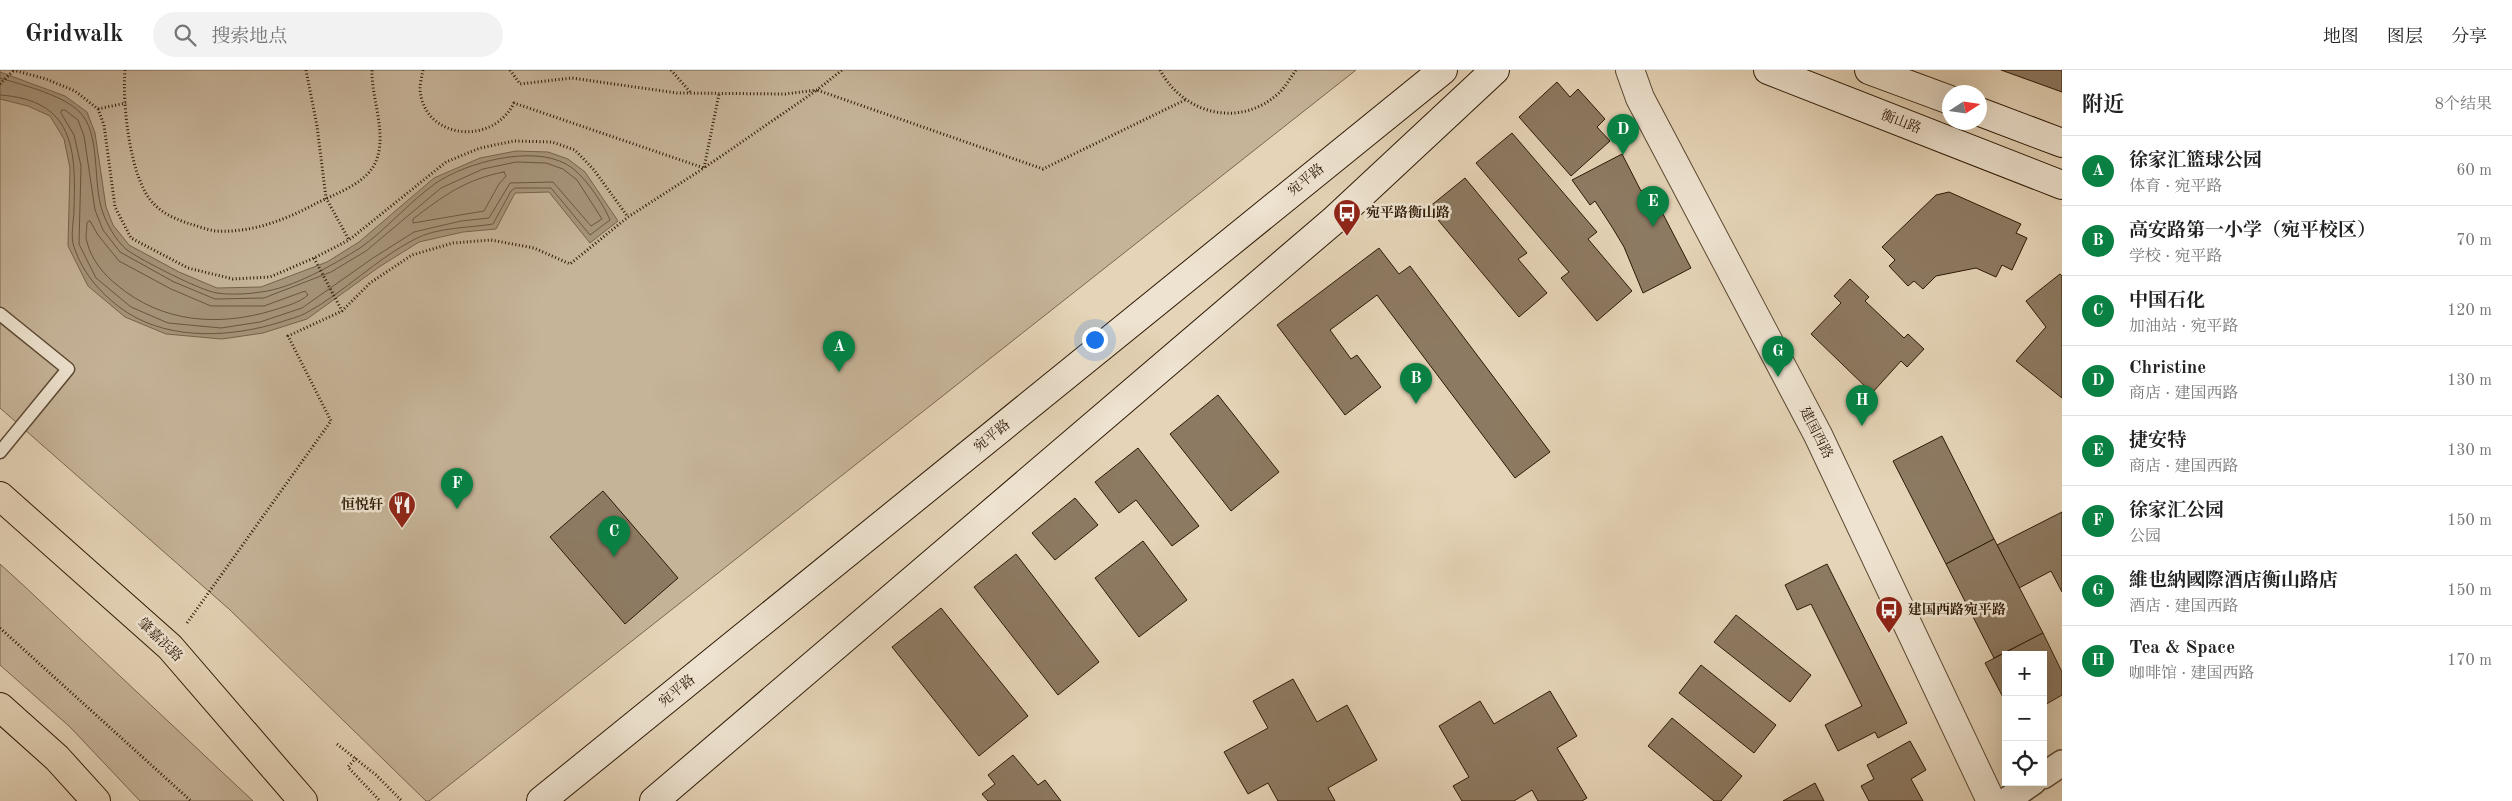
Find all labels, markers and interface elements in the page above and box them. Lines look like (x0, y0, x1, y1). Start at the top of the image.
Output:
search box (153, 12, 503, 57)
icon: search (171, 21, 199, 49)
text: Gridwalk (25, 23, 123, 47)
text: 搜索地点 (211, 28, 287, 47)
text: 地图 (2323, 28, 2359, 46)
text: 图层 (2387, 28, 2423, 46)
text: 分享 (2451, 28, 2487, 46)
north arrow (1942, 85, 1987, 130)
text: 附近 (2082, 95, 2124, 116)
text: 8个结果 (2435, 97, 2492, 113)
street label: 衡山路 (1879, 107, 1923, 136)
pin: D (1607, 114, 1639, 155)
text: 徐家汇篮球公园 (2129, 152, 2262, 171)
street label: 宛平路 (1285, 161, 1327, 199)
text: A (2092, 163, 2104, 179)
text: 60 m (2456, 163, 2492, 179)
text: 体育 · 宛平路 (2129, 179, 2222, 195)
pin: E (1637, 186, 1669, 227)
bus stop icon: 宛平路衡山路 (1332, 198, 1362, 237)
place label: 宛平路衡山路 (1366, 204, 1450, 220)
text: 高安路第一小学（宛平校区） (2129, 222, 2376, 241)
text: B (2092, 233, 2104, 249)
text: 70 m (2456, 233, 2492, 249)
text: 学校 · 宛平路 (2129, 249, 2222, 265)
text: 中国石化 (2129, 292, 2205, 311)
text: C (2093, 303, 2103, 319)
text: 120 m (2447, 303, 2492, 319)
text: 加油站 · 宛平路 (2129, 319, 2238, 335)
your location (1082, 327, 1108, 353)
pin: A (823, 331, 855, 372)
pin: G (1762, 336, 1794, 377)
text: Christine (2129, 359, 2206, 378)
pin: B (1400, 363, 1432, 404)
text: D (2092, 373, 2104, 389)
text: 130 m (2447, 373, 2492, 389)
pin: H (1846, 385, 1878, 426)
text: 商店 · 建国西路 (2129, 386, 2238, 402)
street label: 建国西路 (1797, 404, 1836, 461)
street label: 宛平路 (971, 417, 1013, 455)
text: 捷安特 (2129, 432, 2186, 451)
text: E (2092, 443, 2104, 459)
text: 130 m (2447, 443, 2492, 459)
text: 商店 · 建国西路 (2129, 459, 2238, 475)
pin: F (441, 468, 473, 509)
restaurant icon: 恒悦轩 (387, 490, 417, 529)
place label: 恒悦轩 (341, 496, 383, 512)
text: 徐家汇公园 (2129, 502, 2224, 521)
text: F (2093, 513, 2103, 529)
text: 150 m (2447, 513, 2492, 529)
pin: C (598, 516, 630, 557)
text: 公园 (2129, 529, 2161, 545)
text: 維也納國際酒店衡山路店 (2129, 572, 2338, 591)
text: G (2092, 583, 2104, 599)
text: 150 m (2447, 583, 2492, 599)
bus stop icon: 建国西路宛平路 (1874, 595, 1904, 634)
text: 酒店 · 建国西路 (2129, 599, 2238, 615)
place label: 建国西路宛平路 (1908, 601, 2006, 617)
street label: 肇嘉浜路 (135, 615, 186, 664)
text: Tea & Space (2129, 639, 2235, 658)
map controls (2002, 651, 2047, 786)
button: + (2002, 651, 2047, 696)
text: H (2091, 653, 2105, 669)
text: 170 m (2447, 653, 2492, 669)
text: 咖啡馆 · 建国西路 (2129, 666, 2254, 682)
street label: 宛平路 (656, 672, 698, 710)
button: − (2002, 696, 2047, 741)
button: locate (2002, 741, 2047, 786)

